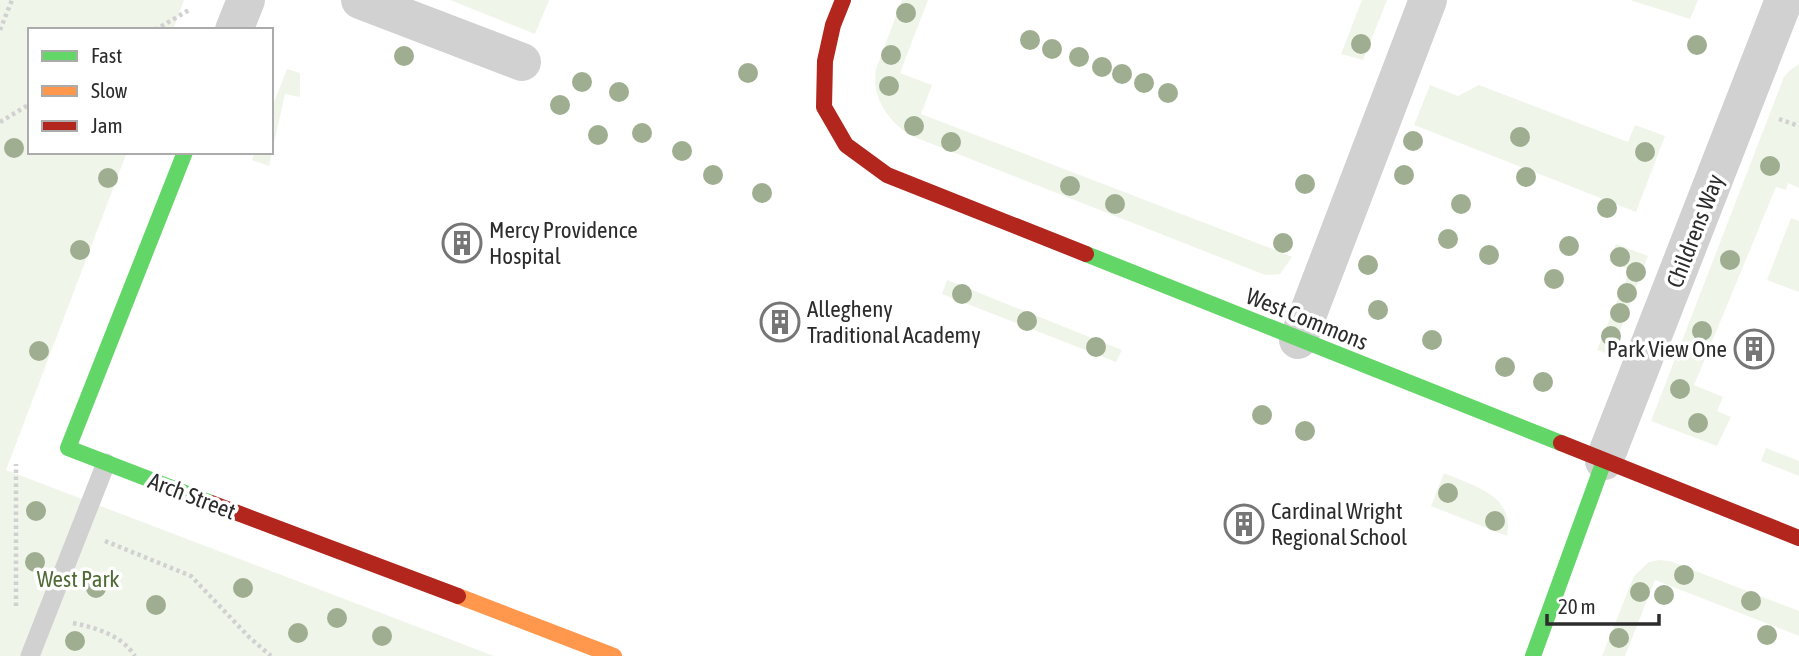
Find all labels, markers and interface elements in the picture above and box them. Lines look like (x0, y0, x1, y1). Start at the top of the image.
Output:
legend (28, 28, 273, 154)
text: Fast (91, 43, 122, 67)
text: Slow (91, 78, 128, 102)
text: Jam (91, 113, 123, 137)
street label: Childrens Way (1661, 171, 1729, 291)
place label: Mercy Providence Hospital (489, 217, 638, 269)
building icon: Mercy Providence Hospital (441, 222, 483, 264)
street label: West Commons (1242, 283, 1372, 355)
place label: Allegheny Traditional Academy (807, 296, 981, 348)
building icon: Allegheny Traditional Academy (759, 301, 801, 343)
building icon: Park View One (1733, 328, 1775, 370)
place label: Park View One (1607, 336, 1727, 362)
street label: Arch Street (145, 467, 239, 525)
place label: Cardinal Wright Regional School (1271, 498, 1407, 550)
building icon: Cardinal Wright Regional School (1223, 503, 1265, 545)
park label: West Park (37, 566, 119, 592)
scale bar (1547, 582, 1659, 626)
text: 20 m (1558, 594, 1596, 618)

